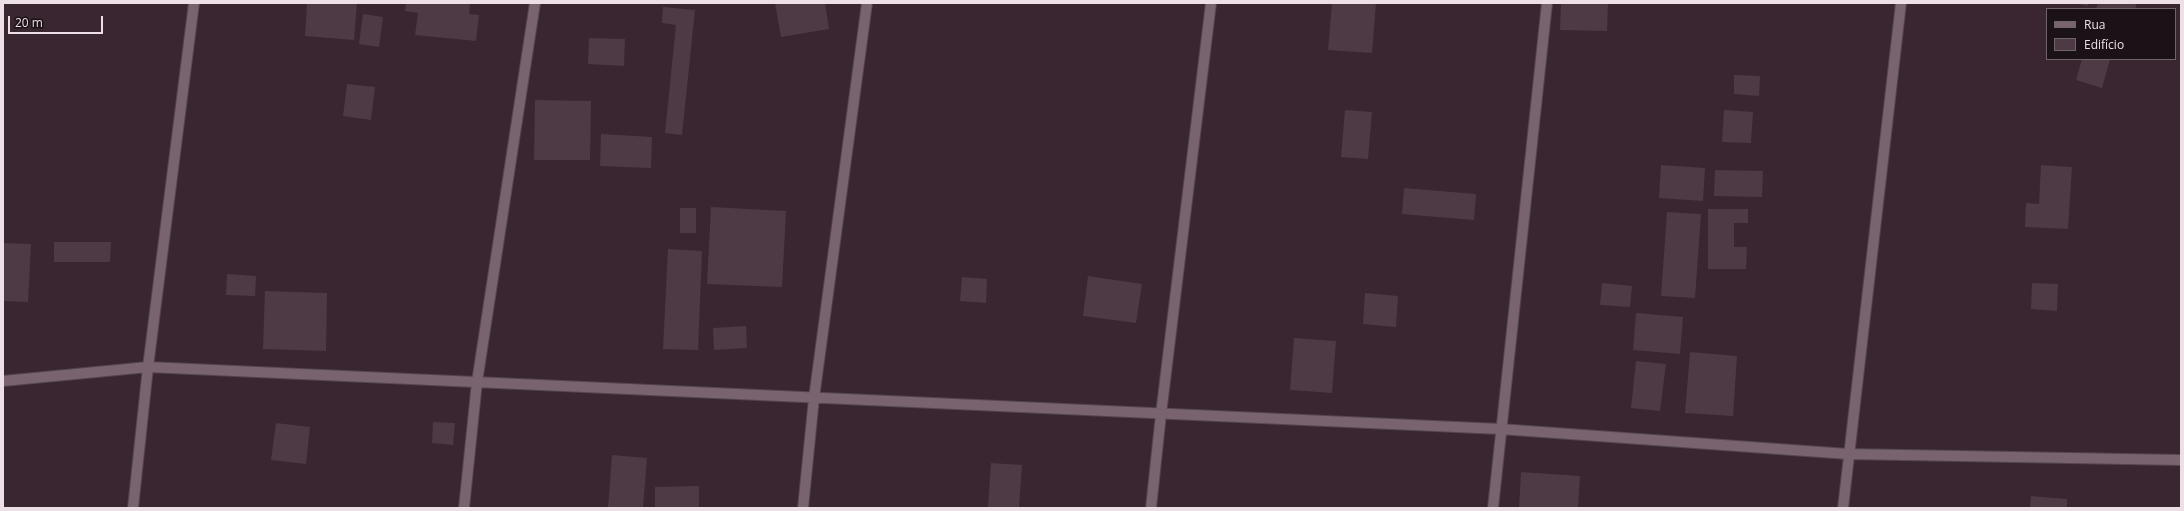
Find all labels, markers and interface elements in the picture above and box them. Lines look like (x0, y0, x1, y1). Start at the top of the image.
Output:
scale bar (10, 8, 105, 34)
legend (2046, 8, 2176, 60)
text: 20 m (15, 14, 43, 31)
text: Rua (2084, 16, 2105, 33)
text: Edifício (2084, 36, 2124, 53)

